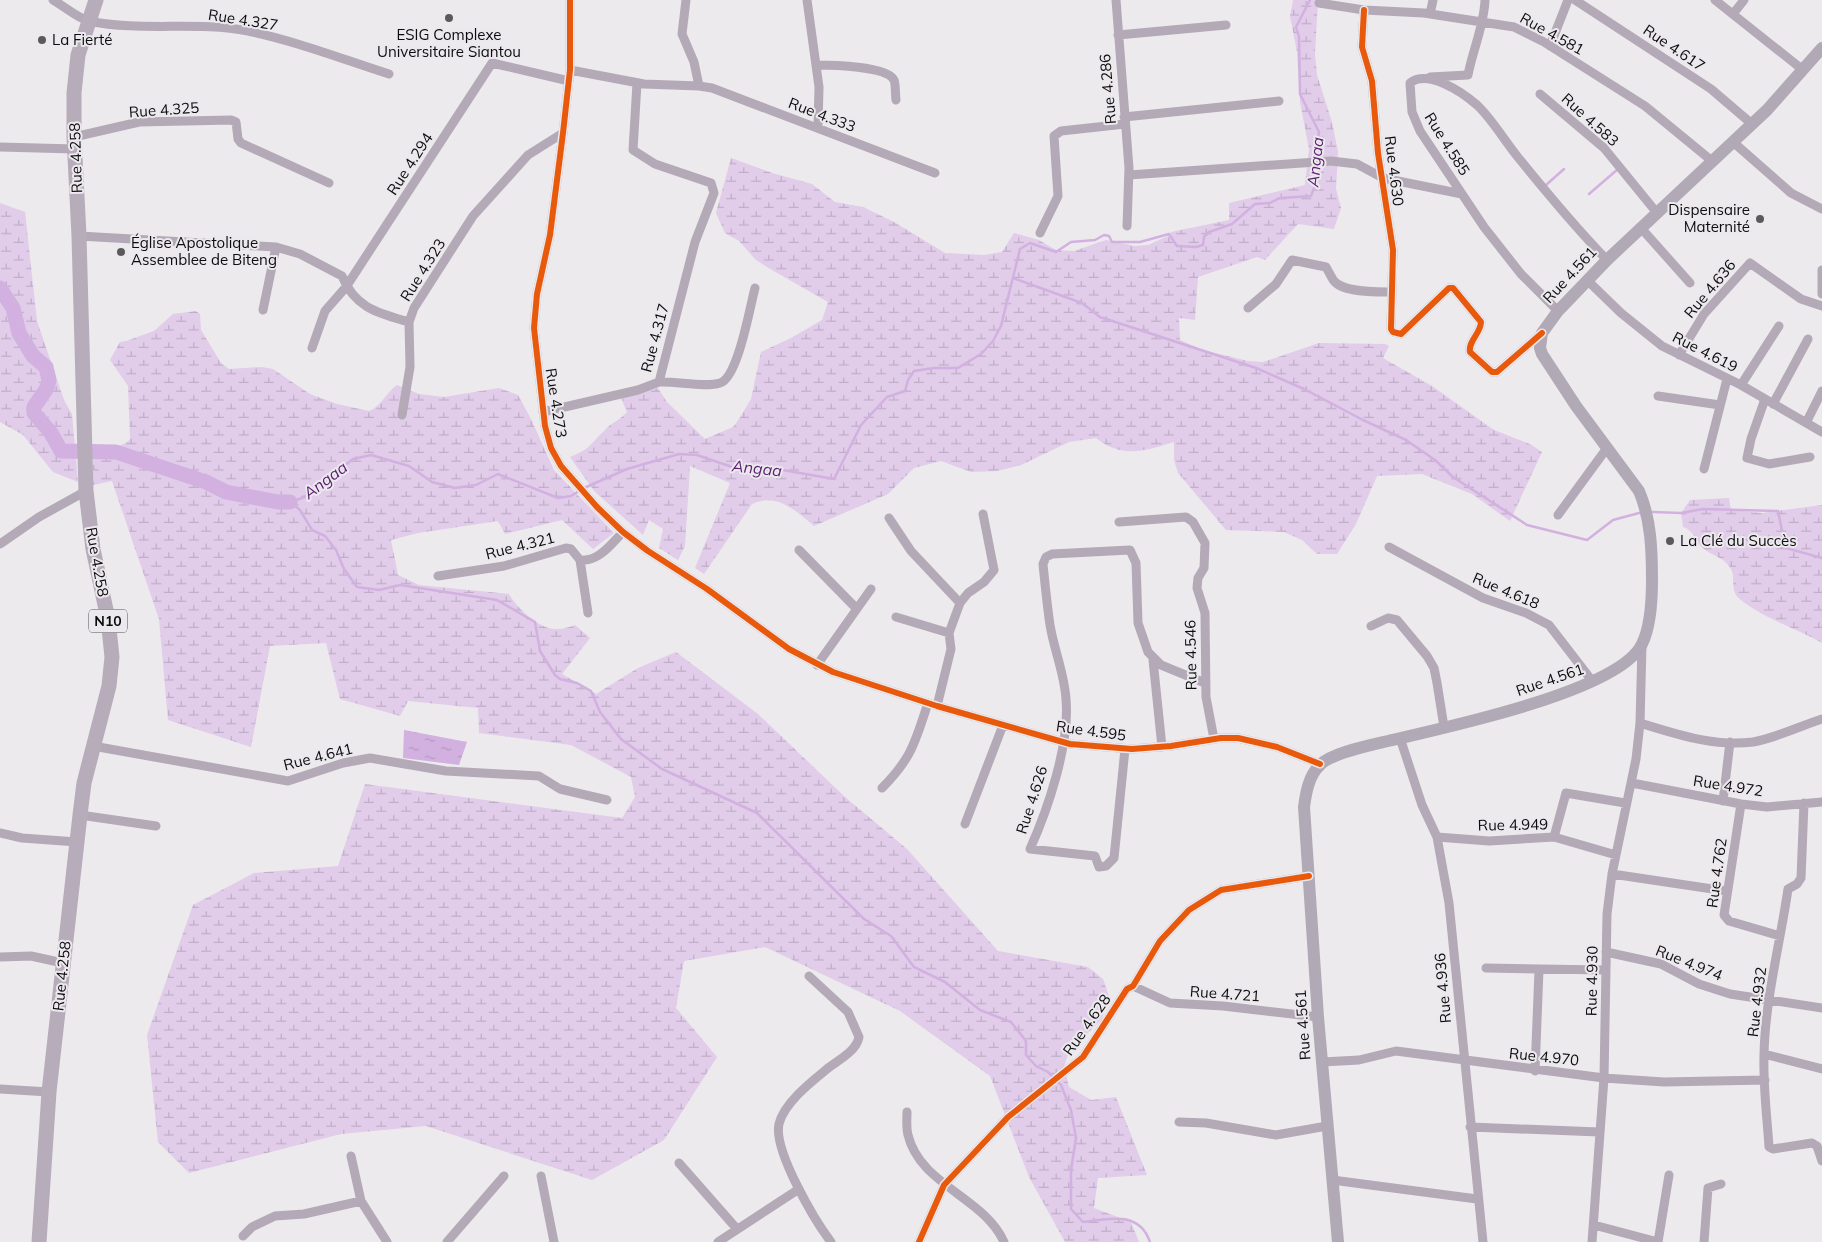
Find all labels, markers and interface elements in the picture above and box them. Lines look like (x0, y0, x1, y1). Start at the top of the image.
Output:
street label: Rue 4.327 (207, 5, 279, 34)
street label: Rue 4.581 (1517, 8, 1588, 59)
marker: ESIG Complexe Universitaire Siantou (443, 12, 455, 24)
street label: Rue 4.617 (1640, 20, 1709, 75)
place label: ESIG Complexe Universitaire Siantou (377, 25, 521, 61)
place label: La Fierté (52, 30, 112, 49)
marker: La Fierté (36, 34, 48, 46)
street label: Rue 4.286 (1095, 53, 1120, 125)
street label: Rue 4.583 (1558, 89, 1623, 150)
street label: Rue 4.333 (786, 93, 859, 136)
street label: Rue 4.325 (128, 98, 200, 121)
street label: Rue 4.585 (1421, 109, 1474, 179)
street label: Rue 4.258 (65, 122, 86, 194)
street label: Rue 4.294 (382, 129, 437, 198)
street label: Rue 4.630 (1381, 135, 1408, 207)
water label: Angaa (1302, 136, 1328, 189)
place label: Dispensaire Maternité (1668, 200, 1750, 236)
marker: Dispensaire Maternité (1754, 213, 1766, 225)
place label: Église Apostolique Assemblee de Biteng (131, 233, 277, 269)
street label: Rue 4.323 (396, 235, 449, 305)
street label: Rue 4.561 (1539, 242, 1601, 307)
marker: Église Apostolique Assemblee de Biteng (115, 246, 127, 258)
street label: Rue 4.636 (1680, 256, 1740, 322)
street label: Rue 4.317 (636, 301, 673, 374)
street label: Rue 4.619 (1669, 327, 1741, 376)
street label: Rue 4.273 (542, 367, 571, 439)
water label: Angaa (730, 455, 783, 481)
water label: Angaa (298, 457, 351, 504)
street label: Rue 4.258 (82, 526, 113, 598)
street label: Rue 4.321 (483, 528, 556, 563)
place label: La Clé du Succès (1680, 531, 1797, 550)
marker: La Clé du Succès (1664, 535, 1676, 547)
street label: Rue 4.618 (1470, 568, 1542, 613)
road number: N10 (89, 610, 127, 632)
street label: Rue 4.546 (1180, 620, 1201, 690)
street label: Rue 4.561 (1513, 659, 1586, 700)
street label: Rue 4.595 (1055, 716, 1127, 745)
street label: Rue 4.641 (281, 739, 354, 774)
street label: Rue 4.626 (1012, 763, 1051, 836)
street label: Rue 4.972 (1692, 771, 1764, 800)
street label: Rue 4.949 (1478, 814, 1548, 835)
street label: Rue 4.762 (1702, 837, 1731, 909)
street label: Rue 4.258 (48, 940, 75, 1012)
street label: Rue 4.974 (1653, 941, 1725, 985)
street label: Rue 4.930 (1581, 946, 1602, 1016)
street label: Rue 4.936 (1430, 952, 1455, 1024)
street label: Rue 4.932 (1743, 966, 1770, 1038)
street label: Rue 4.721 (1189, 982, 1261, 1005)
street label: Rue 4.561 (1291, 989, 1314, 1061)
street label: Rue 4.628 (1059, 990, 1115, 1059)
street label: Rue 4.970 (1508, 1043, 1580, 1070)

